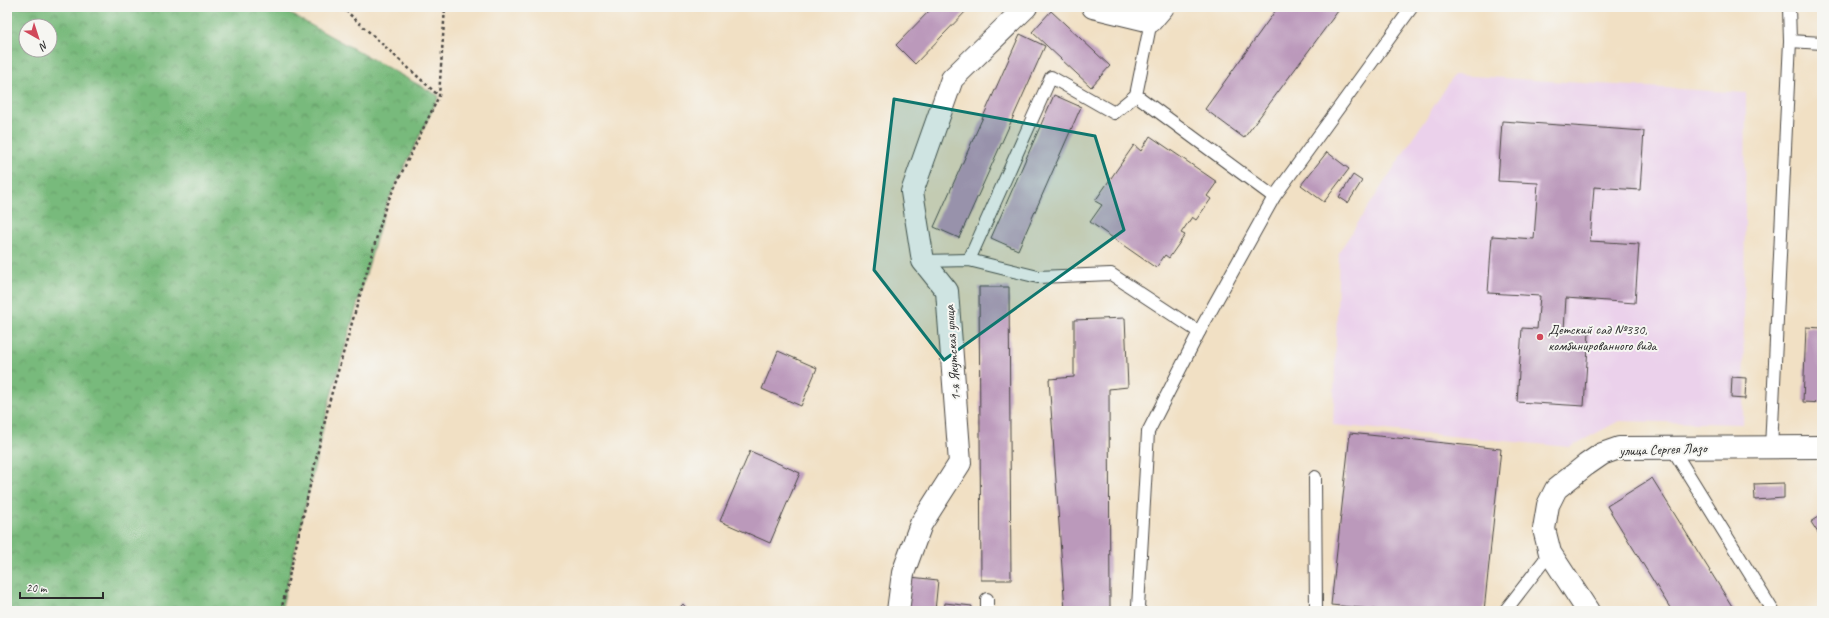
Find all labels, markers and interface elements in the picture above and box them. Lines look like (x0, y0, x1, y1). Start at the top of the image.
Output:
north arrow (18, 18, 58, 58)
text: N (36, 38, 51, 55)
street label: 1-я Якутская улица (941, 304, 964, 401)
place label: Детский сад №330, комбинированного вида (1548, 321, 1658, 354)
marker: Детский сад №330, комбинированного вида (1535, 332, 1545, 342)
street label: улица Сергея Лазо (1618, 439, 1709, 460)
scale bar (20, 574, 103, 600)
text: 20 m (26, 580, 48, 596)

